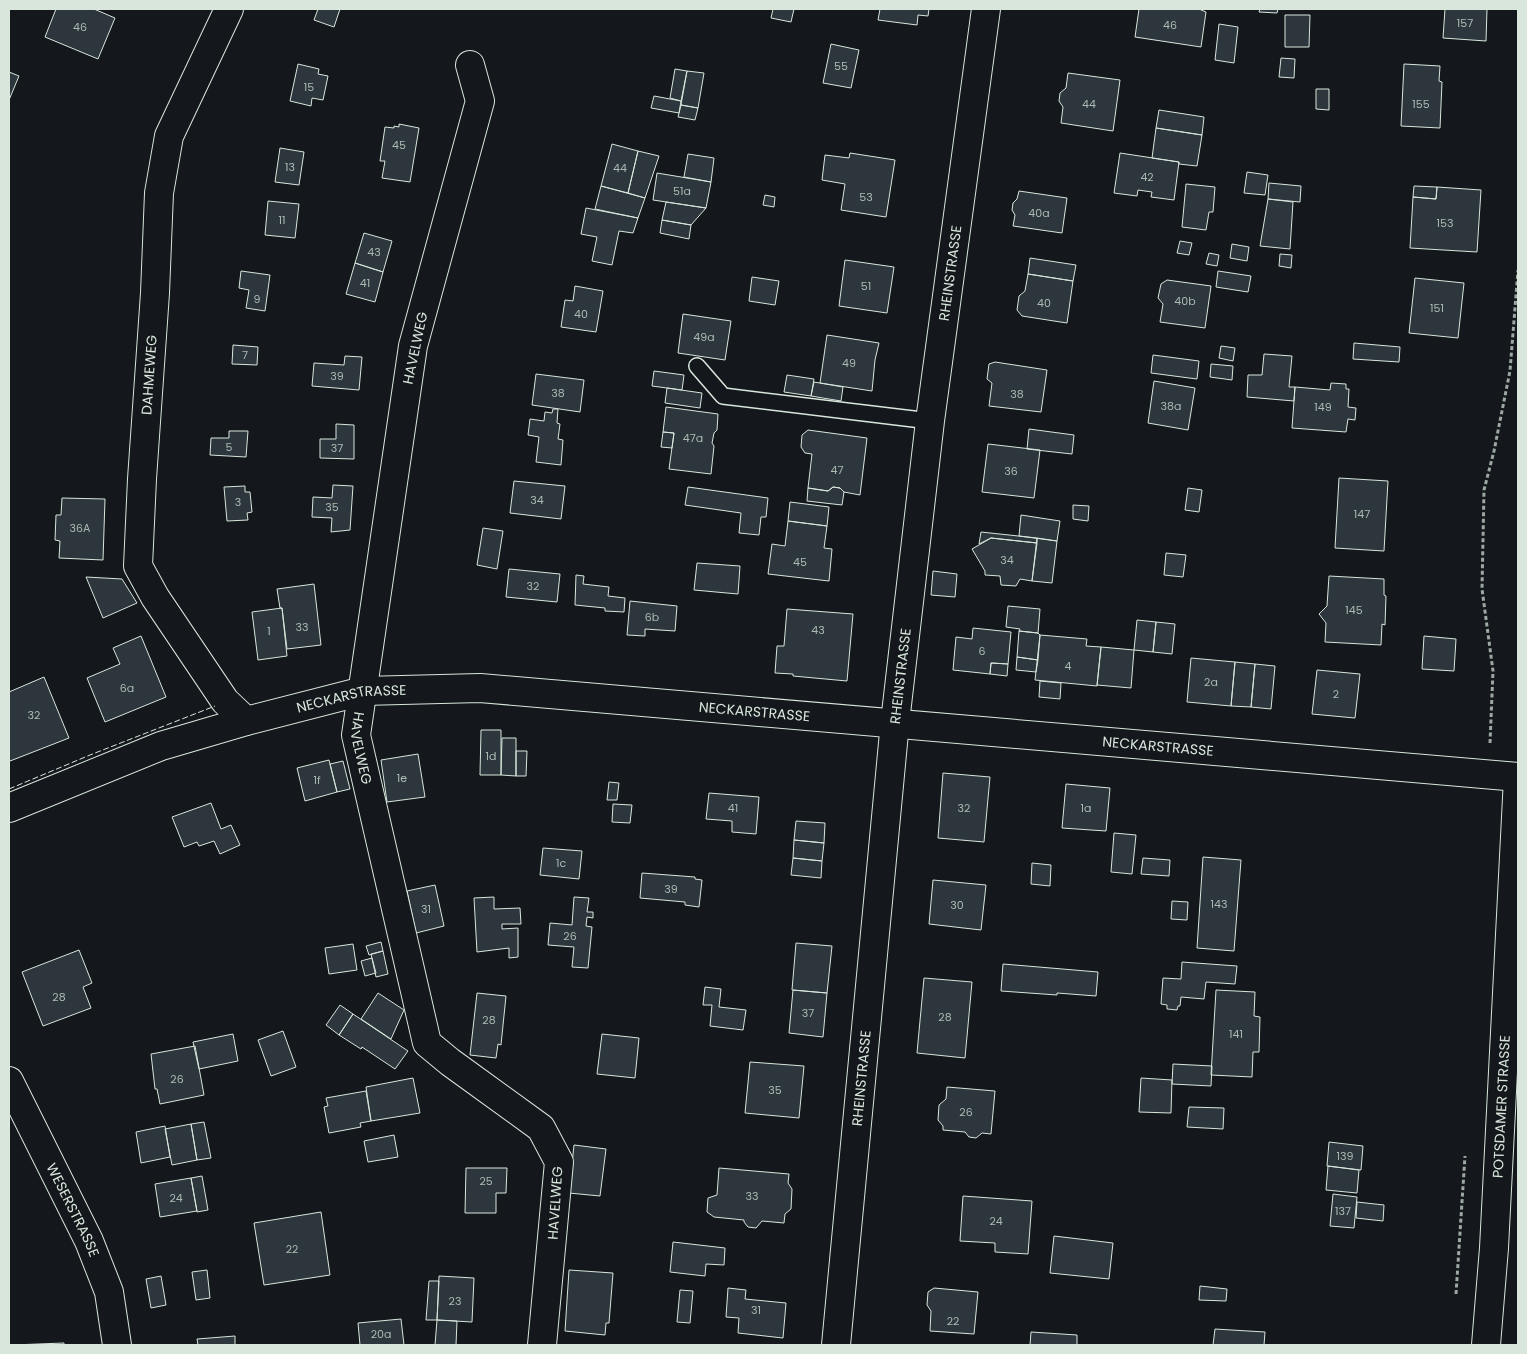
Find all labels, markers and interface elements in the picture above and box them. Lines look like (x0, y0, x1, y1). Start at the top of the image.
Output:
house number: 157 (1457, 15, 1473, 31)
house number: 46 (1163, 17, 1177, 33)
house number: 46 (73, 19, 87, 35)
house number: 55 (834, 58, 848, 74)
house number: 15 (304, 79, 314, 95)
house number: 44 (1082, 96, 1096, 112)
house number: 155 (1412, 96, 1430, 112)
house number: 45 (392, 137, 406, 153)
house number: 13 (285, 159, 295, 175)
house number: 44 (613, 160, 627, 176)
house number: 42 (1140, 169, 1154, 185)
house number: 51a (673, 183, 691, 199)
house number: 53 (859, 189, 873, 205)
house number: 40a (1028, 205, 1050, 221)
house number: 11 (278, 212, 286, 228)
house number: 153 (1437, 215, 1453, 231)
street label: RHEINSTRASSE (934, 224, 966, 322)
house number: 43 (367, 244, 381, 260)
house number: 41 (360, 275, 370, 291)
house number: 51 (861, 278, 871, 294)
house number: 9 (254, 291, 261, 307)
house number: 40b (1174, 293, 1196, 309)
house number: 40 (1037, 295, 1051, 311)
house number: 151 (1430, 300, 1444, 316)
house number: 40 (574, 306, 588, 322)
street label: HAVELWEG (398, 310, 432, 386)
house number: 49a (693, 329, 715, 345)
street label: DAHMEWEG (136, 334, 162, 416)
house number: 7 (242, 347, 248, 363)
house number: 49 (842, 355, 856, 371)
house number: 39 (330, 368, 344, 384)
house number: 38 (551, 385, 565, 401)
house number: 38 (1010, 386, 1024, 402)
house number: 38a (1161, 398, 1181, 414)
house number: 149 (1314, 399, 1332, 415)
house number: 47a (683, 430, 703, 446)
house number: 5 (226, 439, 233, 455)
house number: 37 (331, 440, 343, 456)
house number: 47 (831, 462, 843, 478)
house number: 36 (1004, 463, 1018, 479)
house number: 34 (530, 492, 544, 508)
house number: 3 (235, 494, 241, 510)
house number: 35 (325, 499, 339, 515)
house number: 147 (1354, 506, 1370, 522)
house number: 36A (70, 520, 91, 536)
house number: 34 (1000, 552, 1014, 568)
house number: 45 (793, 554, 807, 570)
house number: 32 (527, 578, 539, 594)
house number: 145 (1345, 602, 1363, 618)
house number: 6b (645, 609, 659, 625)
house number: 33 (296, 619, 308, 635)
house number: 43 (811, 622, 825, 638)
house number: 1 (267, 623, 271, 639)
street label: RHEINSTRASSE (885, 627, 916, 725)
house number: 6 (979, 643, 986, 659)
house number: 4 (1065, 658, 1072, 674)
house number: 2a (1204, 674, 1218, 690)
house number: 6a (120, 680, 134, 696)
street label: NECKARSTRASSE (294, 680, 406, 718)
house number: 2 (1333, 686, 1339, 702)
street label: NECKARSTRASSE (698, 697, 811, 726)
house number: 32 (28, 707, 40, 723)
street label: HAVELWEG (345, 710, 377, 786)
street label: NECKARSTRASSE (1101, 731, 1214, 761)
house number: 1d (486, 748, 496, 764)
house number: 1e (397, 770, 407, 786)
house number: 1f (313, 772, 321, 788)
house number: 41 (728, 800, 738, 816)
house number: 32 (958, 800, 970, 816)
house number: 1a (1081, 800, 1091, 816)
house number: 1c (556, 855, 566, 871)
house number: 39 (664, 881, 678, 897)
house number: 143 (1211, 896, 1227, 912)
house number: 30 (950, 897, 964, 913)
house number: 31 (421, 901, 431, 917)
house number: 26 (563, 928, 577, 944)
house number: 28 (52, 989, 66, 1005)
house number: 37 (802, 1005, 814, 1021)
house number: 28 (938, 1009, 952, 1025)
house number: 28 (482, 1012, 496, 1028)
house number: 141 (1229, 1026, 1243, 1042)
street label: RHEINSTRASSE (847, 1029, 876, 1127)
street label: POTSDAMER STRASSE (1488, 1035, 1515, 1179)
house number: 26 (170, 1071, 184, 1087)
house number: 35 (768, 1082, 782, 1098)
house number: 26 (959, 1104, 973, 1120)
house number: 139 (1337, 1148, 1354, 1164)
street label: WESERSTRASSE (42, 1160, 104, 1260)
street label: HAVELWEG (542, 1166, 568, 1240)
house number: 25 (479, 1173, 493, 1189)
house number: 33 (746, 1188, 758, 1204)
house number: 24 (169, 1190, 183, 1206)
house number: 137 (1335, 1203, 1351, 1219)
house number: 24 (989, 1213, 1003, 1229)
house number: 22 (286, 1241, 298, 1257)
house number: 23 (449, 1293, 461, 1309)
house number: 31 (751, 1302, 761, 1318)
house number: 22 (947, 1313, 959, 1329)
house number: 20a (371, 1326, 391, 1342)

